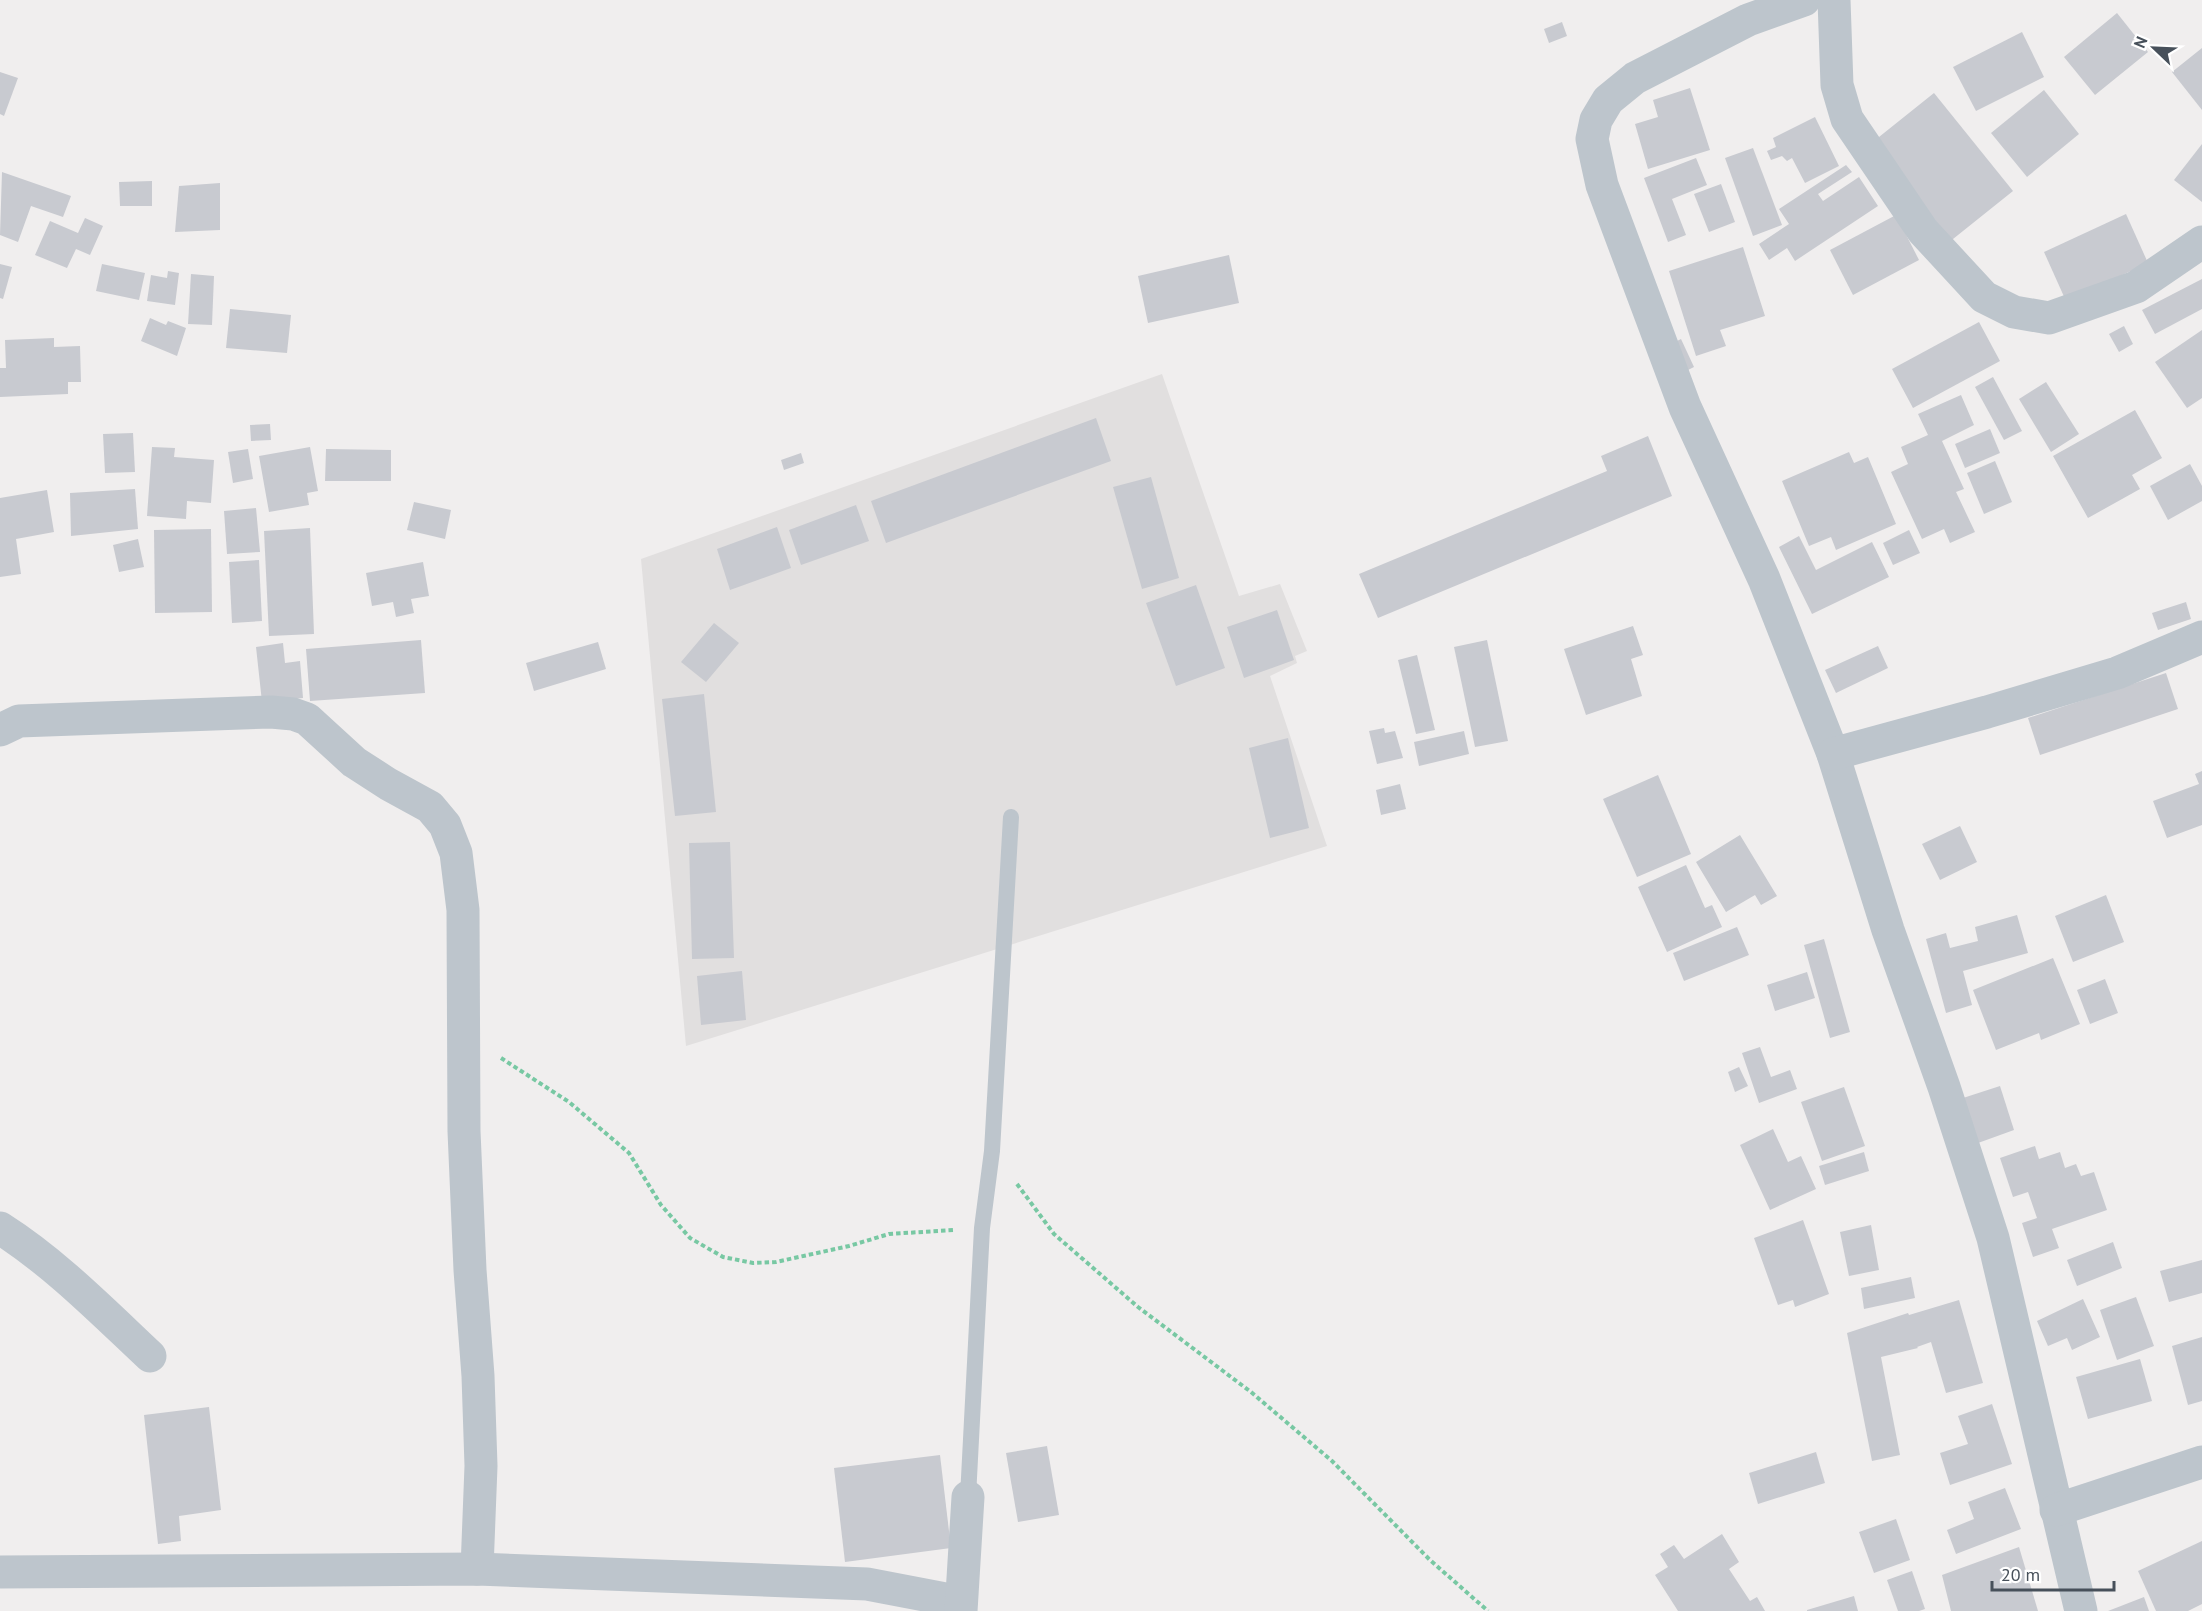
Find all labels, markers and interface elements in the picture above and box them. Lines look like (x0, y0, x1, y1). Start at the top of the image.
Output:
north arrow (2124, 18, 2184, 78)
text: N (2129, 33, 2151, 51)
scale bar (1992, 1554, 2114, 1592)
text: 20 m (2001, 1563, 2040, 1586)

